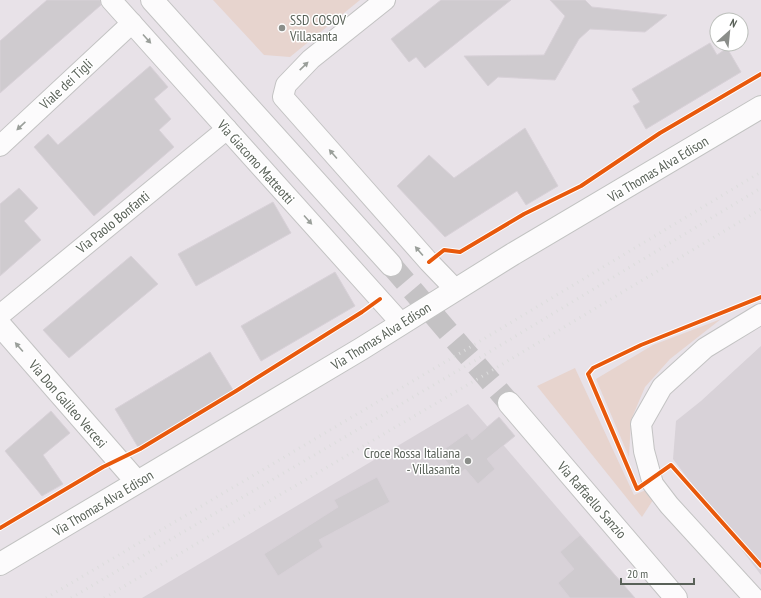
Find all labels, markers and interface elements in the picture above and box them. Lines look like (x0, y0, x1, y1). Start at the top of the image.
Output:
place label: SSD COSOV Villasanta (289, 11, 346, 45)
north arrow (709, 12, 749, 52)
text: N (728, 16, 739, 31)
marker: SSD COSOV Villasanta (277, 23, 287, 33)
one-way arrow (142, 34, 151, 45)
street label: Viale dei Tigli (35, 55, 96, 114)
one-way arrow (299, 61, 309, 70)
street label: Via Giacomo Matteotti (213, 115, 299, 208)
one-way arrow (16, 121, 26, 131)
street label: Via Thomas Alva Edison (604, 132, 712, 207)
one-way arrow (329, 148, 338, 159)
street label: Via Paolo Bonfanti (72, 187, 153, 258)
one-way arrow (303, 215, 312, 224)
one-way arrow (415, 246, 424, 256)
street label: Via Thomas Alva Edison (327, 298, 434, 374)
one-way arrow (15, 342, 24, 352)
street label: Via Don Galileo Vercesi (24, 356, 111, 452)
place label: Croce Rossa Italiana - Villasanta (364, 444, 460, 478)
marker: Croce Rossa Italiana - Villasanta (463, 456, 473, 466)
street label: Via Raffaello Sanzio (553, 457, 630, 542)
street label: Via Thomas Alva Edison (49, 466, 157, 541)
scale bar (621, 560, 694, 586)
text: 20 m (627, 566, 648, 581)

